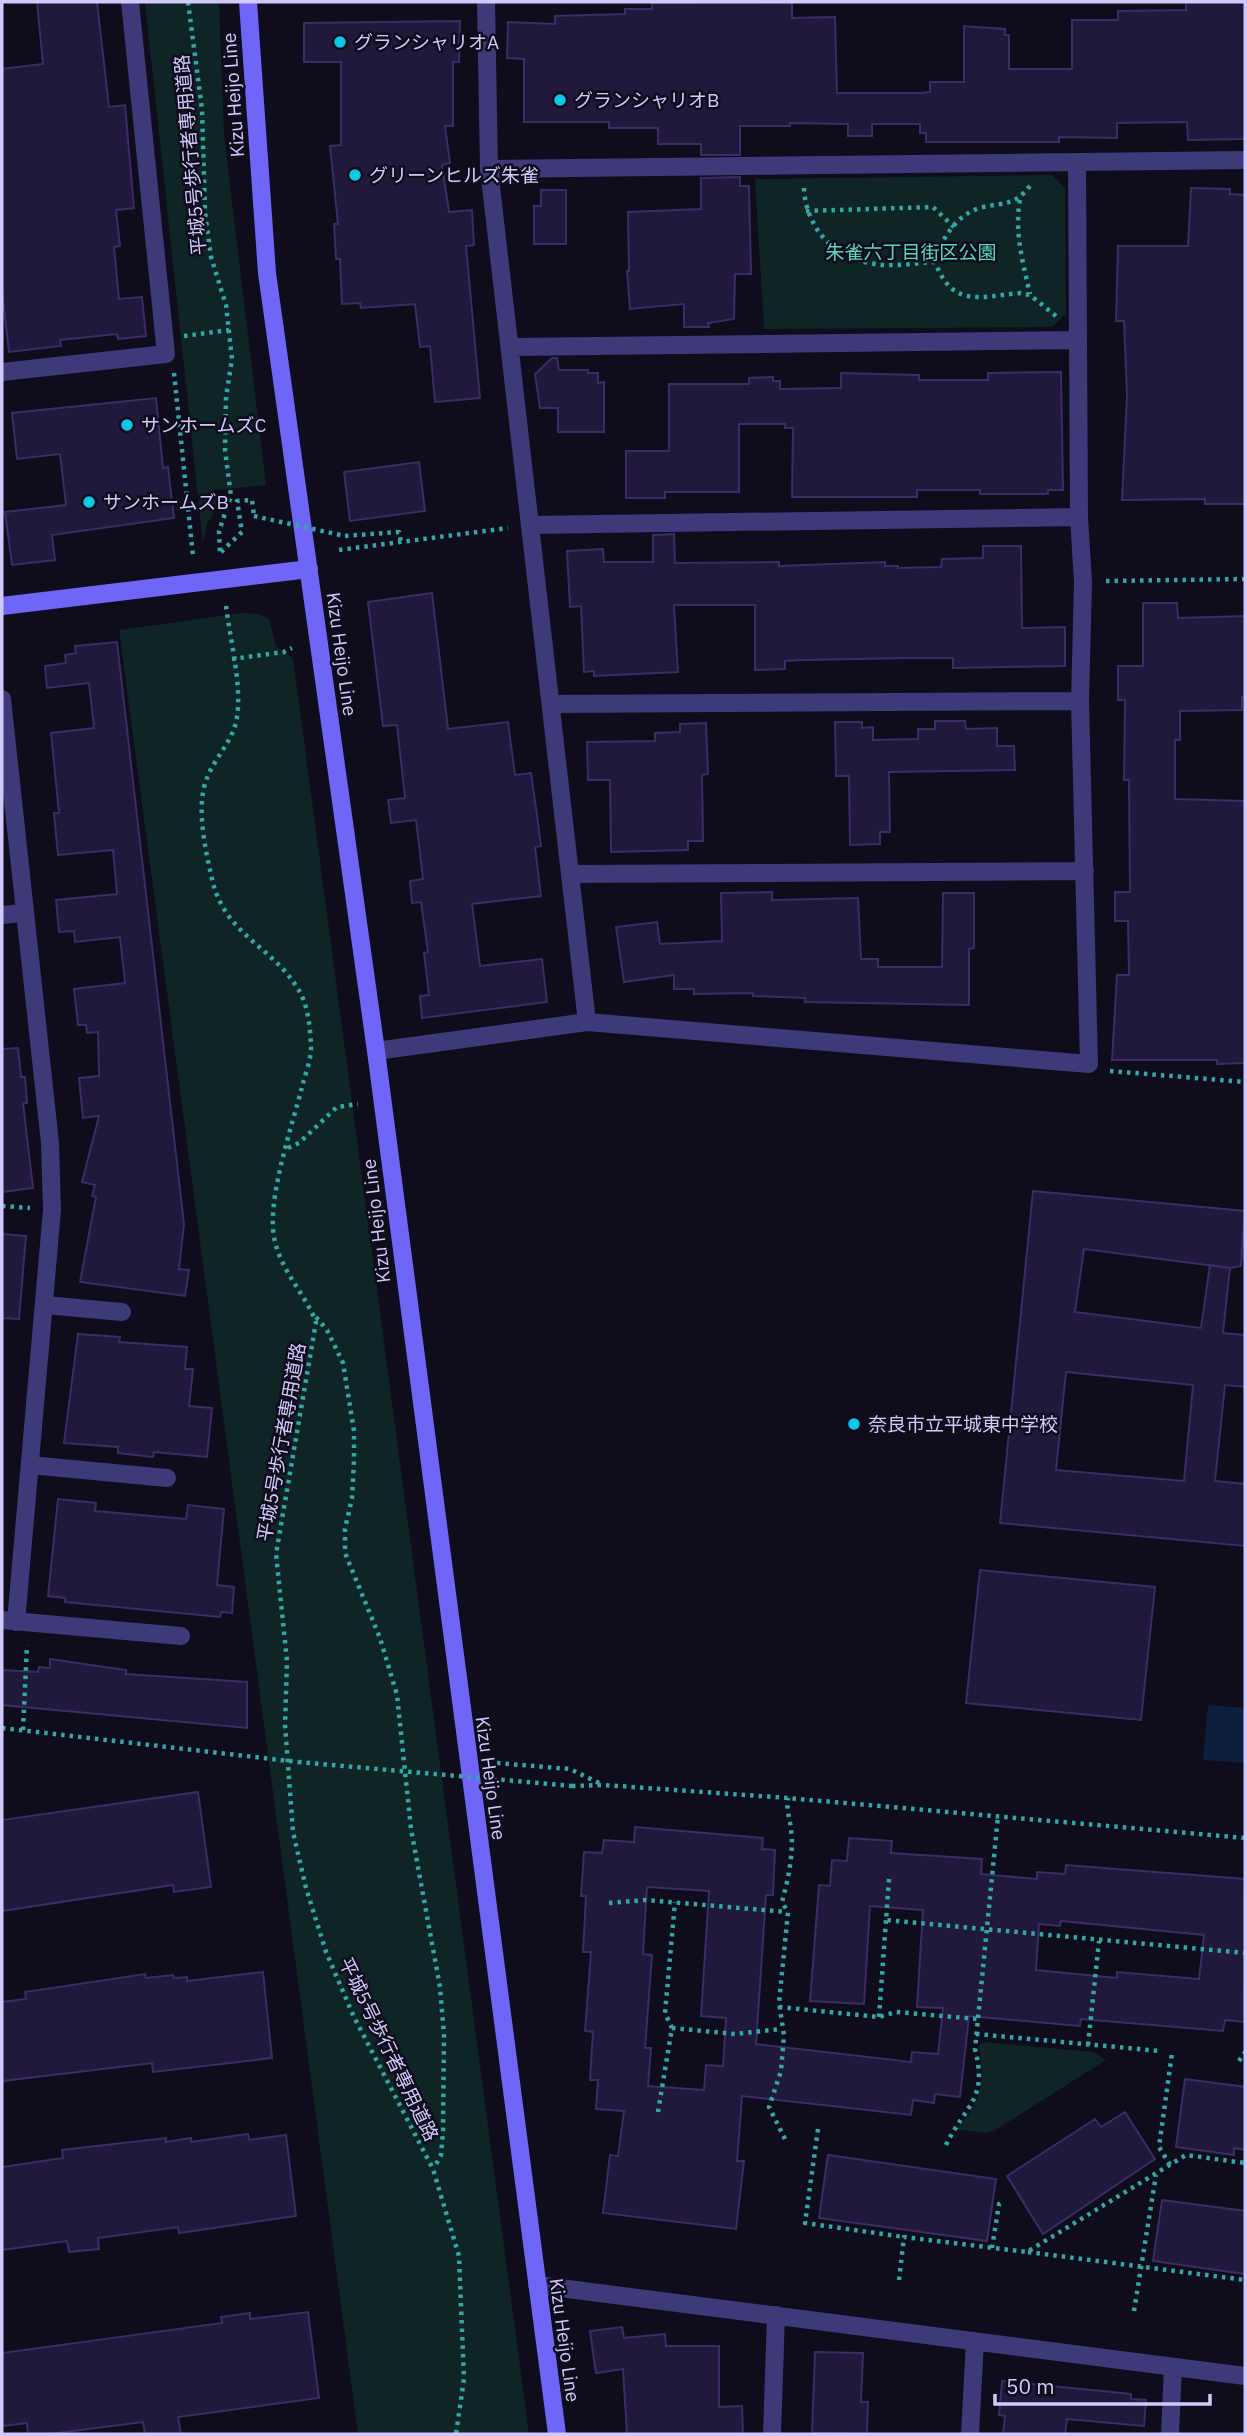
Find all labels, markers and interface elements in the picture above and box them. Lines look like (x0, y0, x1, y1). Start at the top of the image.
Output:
place label: グランシャリオA (354, 30, 499, 54)
street label: Kizu Heijo Line (217, 32, 249, 158)
marker: グランシャリオA (332, 34, 348, 50)
street label: 平城5号歩行者専用道路 (169, 54, 211, 256)
place label: グランシャリオB (574, 88, 719, 112)
marker: グランシャリオB (552, 92, 568, 108)
place label: グリーンヒルズ朱雀 (369, 163, 539, 187)
marker: グリーンヒルズ朱雀 (347, 167, 363, 183)
park label: 朱雀六丁目街区公園 (825, 240, 997, 264)
place label: サンホームズC (141, 413, 266, 437)
marker: サンホームズC (119, 417, 135, 433)
place label: サンホームズB (103, 490, 229, 514)
marker: サンホームズB (81, 494, 97, 510)
street label: Kizu Heijo Line (321, 591, 363, 717)
street label: Kizu Heijo Line (356, 1158, 396, 1284)
street label: 平城5号歩行者専用道路 (252, 1341, 310, 1543)
place label: 奈良市立平城東中学校 (868, 1412, 1058, 1436)
marker: 奈良市立平城東中学校 (846, 1416, 862, 1432)
street label: Kizu Heijo Line (470, 1715, 512, 1841)
street label: 平城5号歩行者専用道路 (334, 1953, 444, 2145)
street label: Kizu Heijo Line (544, 2277, 586, 2403)
scale bar (995, 2362, 1210, 2406)
text: 50 m (1006, 2372, 1055, 2400)

